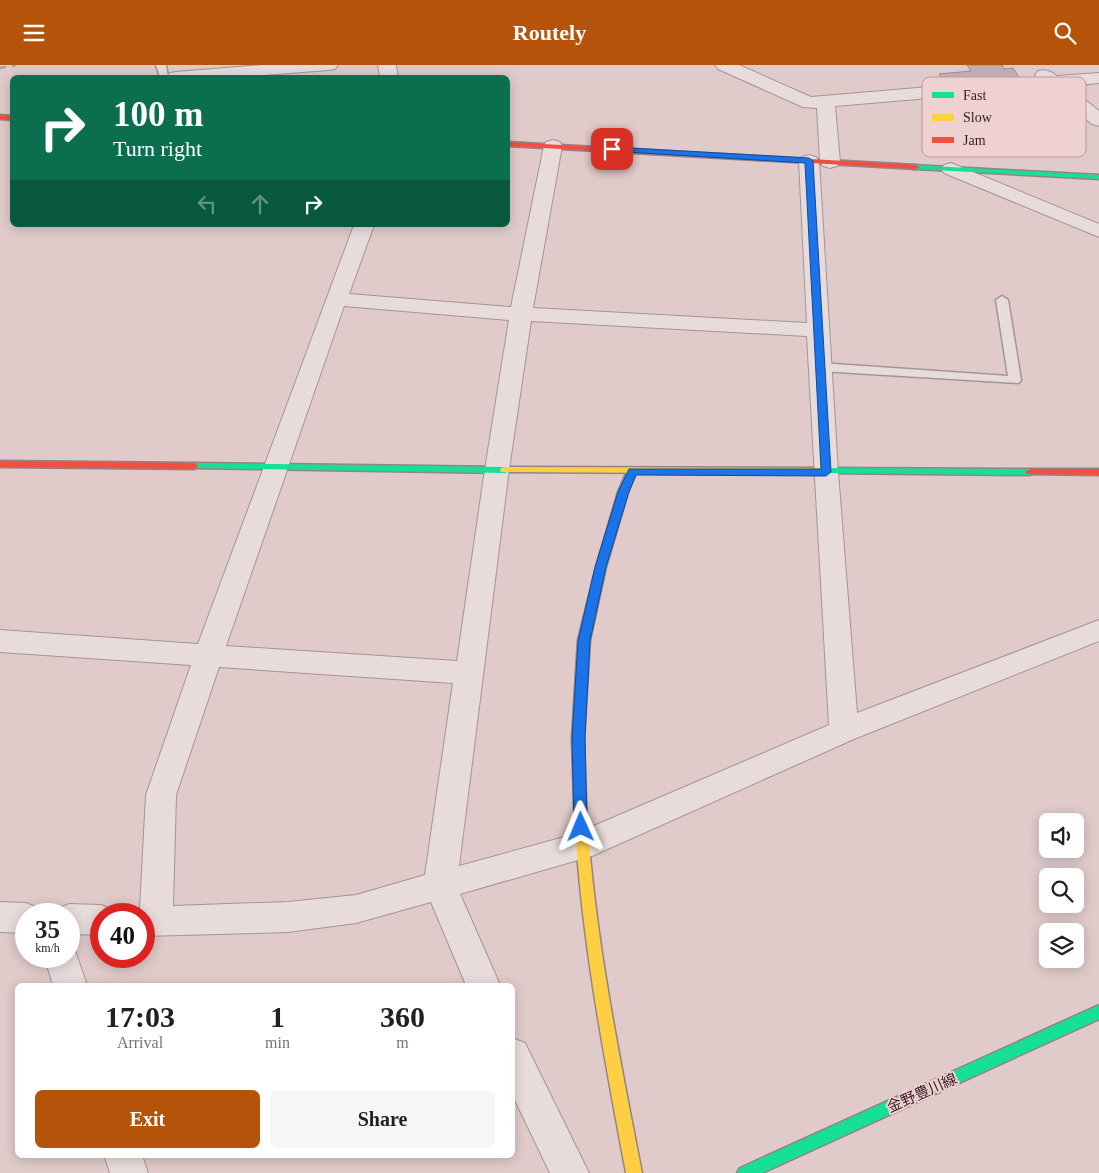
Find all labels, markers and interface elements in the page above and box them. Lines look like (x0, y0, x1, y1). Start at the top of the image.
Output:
icon: menu (20, 19, 48, 47)
icon: search (1051, 19, 1079, 47)
text: Routely (513, 20, 586, 45)
legend (922, 77, 1086, 157)
text: Fast (963, 88, 986, 103)
icon: right (30, 95, 95, 160)
text: 100 m (113, 95, 203, 134)
text: Slow (963, 110, 993, 125)
pin (591, 128, 633, 170)
text: Jam (963, 133, 986, 148)
icon: arrive (598, 135, 626, 163)
text: Turn right (113, 136, 202, 161)
icon: left (193, 190, 221, 218)
icon: ahead (246, 190, 274, 218)
icon: right (299, 190, 327, 218)
position arrow (554, 800, 606, 852)
map controls (1039, 813, 1084, 968)
button: sound (1039, 813, 1084, 858)
button: search (1039, 868, 1084, 913)
speed limit sign: 40 (90, 903, 155, 968)
text: 35 (35, 916, 60, 943)
button: layers (1039, 923, 1084, 968)
text: km/h (35, 941, 60, 955)
text: 17:03 (105, 1000, 175, 1033)
text: 1 (270, 1000, 285, 1033)
text: 360 (380, 1000, 425, 1033)
text: Arrival (117, 1034, 163, 1051)
text: min (265, 1034, 290, 1051)
text: m (396, 1034, 409, 1051)
street label: 金野豊川線 (884, 1070, 960, 1116)
button: Exit (35, 1090, 260, 1148)
button: Share (270, 1090, 495, 1148)

